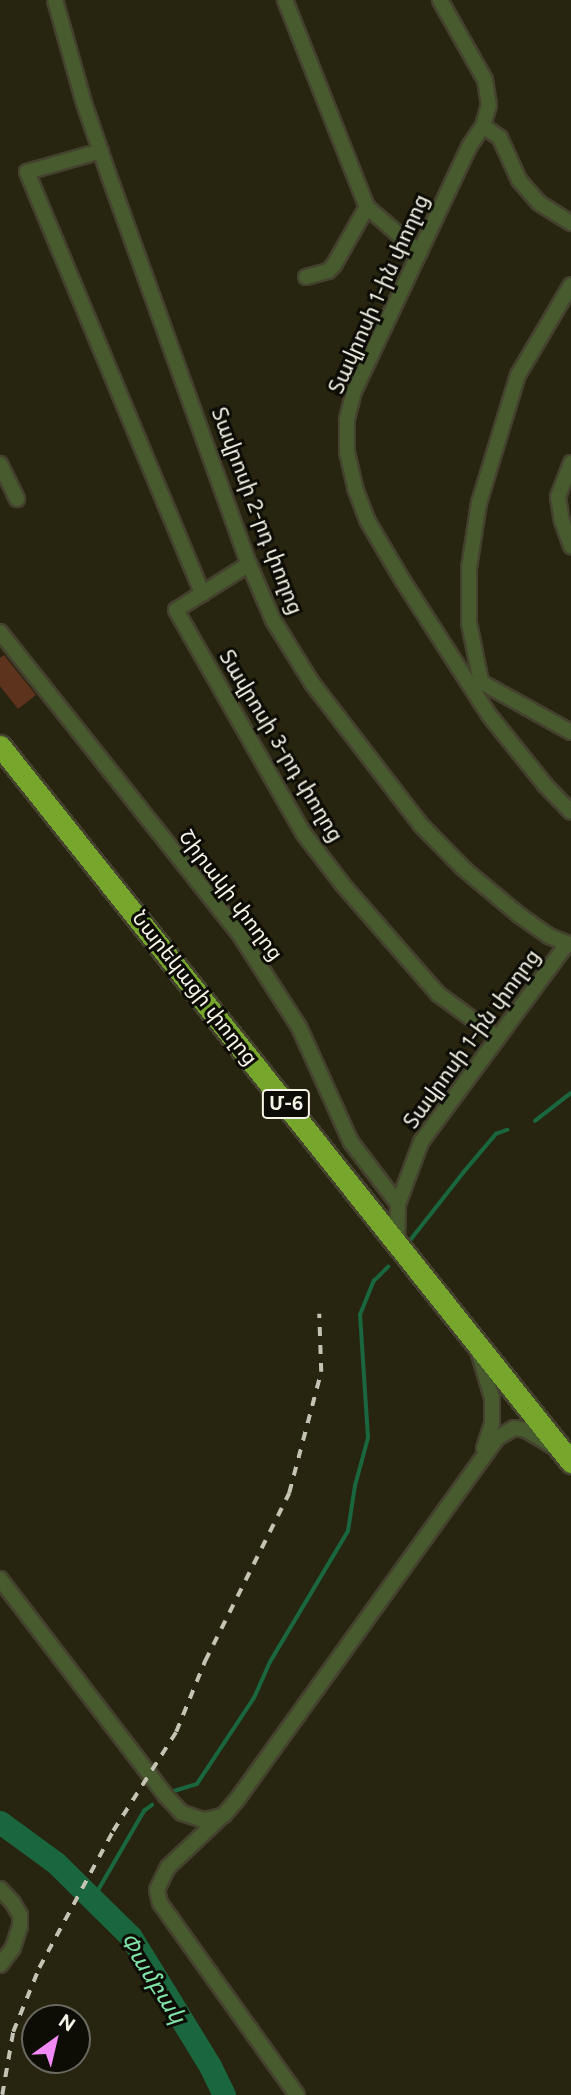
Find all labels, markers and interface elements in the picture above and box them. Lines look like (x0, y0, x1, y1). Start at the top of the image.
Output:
street label: Տավրոսի 1-ին փողոց (324, 190, 434, 398)
street label: Տավրոսի 2-րդ փողոց (206, 404, 308, 618)
street label: Տավրոսի 3-րդ փողոց (214, 646, 348, 846)
street label: Շիրակի փողոց (174, 824, 288, 966)
street label: Նարեկացի փողոց (127, 906, 263, 1070)
street label: Տավրոսի 1-ին փողոց (398, 944, 546, 1134)
road number: Մ-6 (262, 1088, 310, 1120)
water label: Փամբակ (114, 1927, 192, 2029)
north arrow (21, 2004, 91, 2074)
text: N (54, 2009, 79, 2036)

